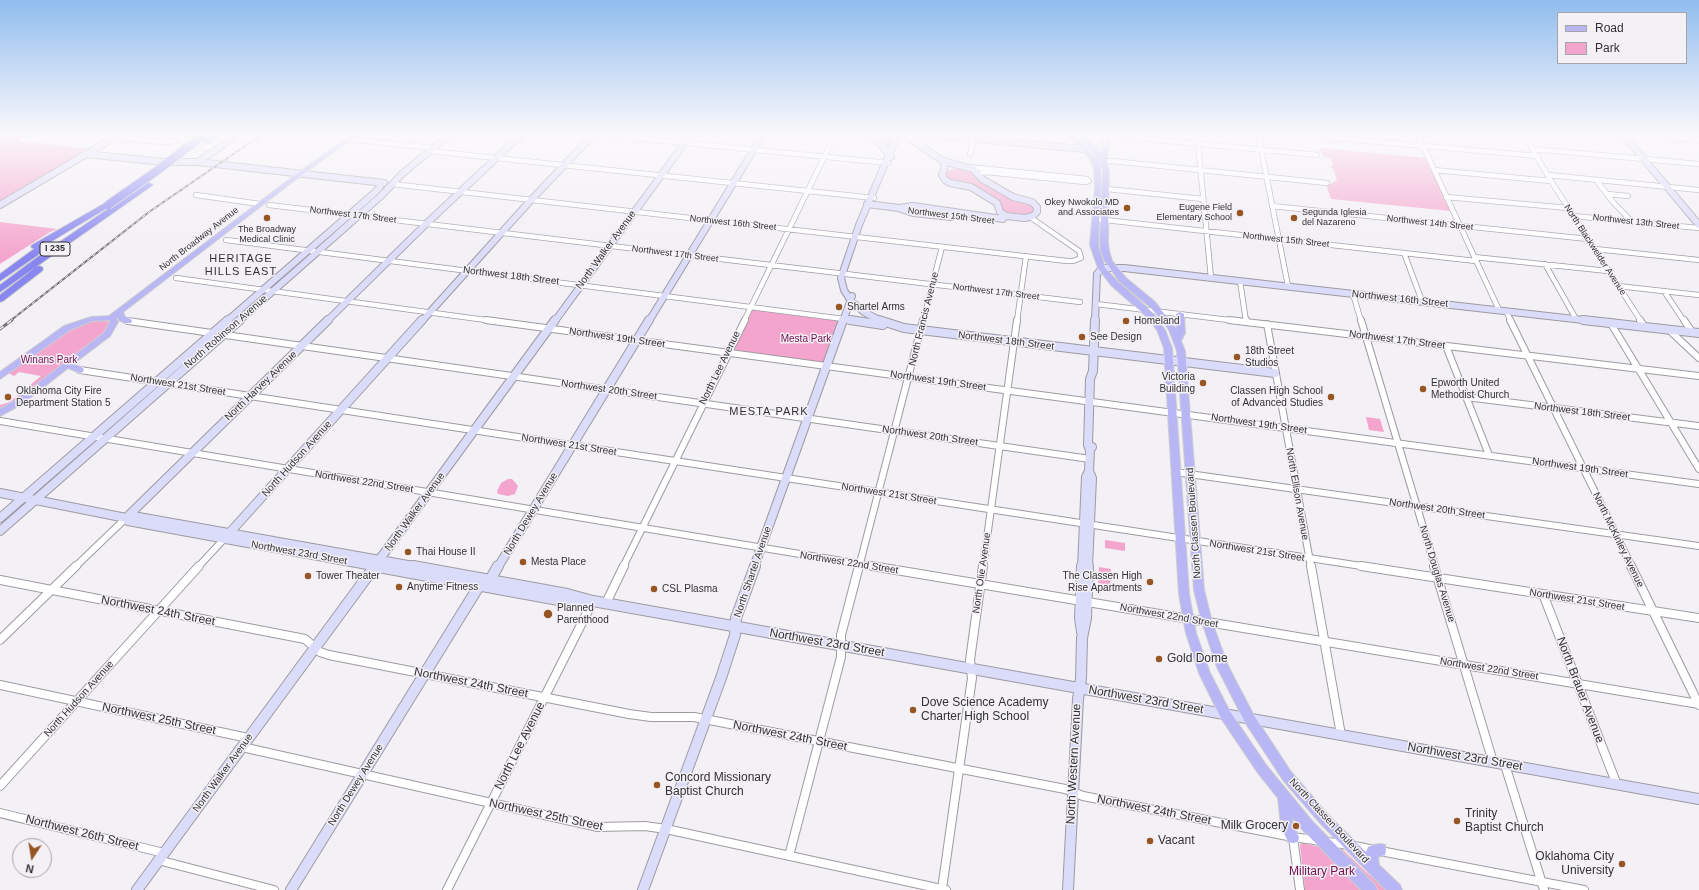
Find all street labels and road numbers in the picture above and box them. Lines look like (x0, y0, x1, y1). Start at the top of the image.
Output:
street label: North Blackwelder Avenue (1562, 203, 1628, 297)
street label: Northwest 17th Street (309, 204, 397, 226)
street label: North Broadway Avenue (157, 205, 241, 273)
street label: Northwest 15th Street (907, 205, 995, 227)
street label: North Walker Avenue (573, 208, 639, 292)
street label: Northwest 13th Street (1592, 212, 1680, 232)
street label: Northwest 16th Street (689, 213, 777, 233)
street label: Northwest 14th Street (1386, 213, 1474, 233)
street label: Northwest 15th Street (1242, 230, 1330, 250)
road number: I 235 (40, 242, 70, 256)
street label: Northwest 17th Street (631, 243, 719, 265)
street label: Northwest 18th Street (462, 264, 560, 288)
street label: North Francis Avenue (907, 271, 941, 367)
street label: Northwest 17th Street (952, 281, 1040, 303)
street label: Northwest 16th Street (1351, 288, 1449, 310)
street label: North Robinson Avenue (182, 293, 270, 371)
street label: Northwest 19th Street (568, 325, 666, 351)
street label: Northwest 17th Street (1348, 328, 1446, 352)
street label: North Lee Avenue (697, 329, 743, 407)
street label: Northwest 18th Street (957, 329, 1055, 353)
street label: North Harvey Avenue (223, 349, 299, 423)
street label: Northwest 19th Street (889, 368, 987, 394)
street label: Northwest 21st Street (130, 372, 226, 398)
street label: Northwest 20th Street (560, 377, 658, 403)
street label: Northwest 18th Street (1533, 400, 1631, 424)
street label: Northwest 19th Street (1210, 411, 1308, 437)
street label: North Hudson Avenue (260, 418, 334, 500)
street label: Northwest 20th Street (881, 423, 979, 449)
street label: Northwest 21st Street (521, 432, 617, 458)
street label: North Ellison Avenue (1283, 447, 1311, 541)
street label: Northwest 19th Street (1531, 455, 1629, 481)
street label: North Classen Boulevard (1184, 467, 1204, 579)
street label: Northwest 22nd Street (314, 468, 414, 496)
street label: North Walker Avenue (382, 470, 448, 554)
street label: North Dewey Avenue (502, 470, 560, 558)
street label: Northwest 21st Street (841, 481, 937, 507)
street label: North McKinley Avenue (1590, 490, 1646, 590)
street label: Northwest 20th Street (1388, 496, 1486, 522)
street label: North Douglas Avenue (1417, 524, 1457, 624)
street label: North Shartel Avenue (732, 525, 774, 619)
street label: North Olie Avenue (970, 532, 994, 614)
street label: Northwest 21st Street (1209, 538, 1305, 564)
street label: Northwest 23rd Street (250, 539, 348, 567)
street label: Northwest 22nd Street (799, 549, 899, 577)
street label: Northwest 21st Street (1529, 587, 1625, 613)
street label: Northwest 24th Street (100, 593, 216, 629)
street label: Northwest 22nd Street (1119, 601, 1219, 631)
street label: Northwest 23rd Street (768, 626, 886, 660)
street label: North Brauer Avenue (1553, 635, 1607, 745)
street label: Northwest 22nd Street (1439, 655, 1539, 683)
street label: North Hudson Avenue (42, 658, 116, 740)
street label: Northwest 24th Street (413, 665, 529, 701)
street label: Northwest 23rd Street (1087, 683, 1205, 717)
street label: Northwest 25th Street (101, 700, 217, 738)
street label: North Lee Avenue (492, 700, 548, 792)
street label: North Western Avenue (1064, 703, 1084, 825)
street label: Northwest 24th Street (732, 718, 848, 754)
street label: North Walker Avenue (190, 731, 256, 815)
street label: Northwest 23rd Street (1406, 740, 1524, 774)
street label: North Dewey Avenue (326, 742, 386, 828)
street label: North Classen Boulevard (1287, 776, 1371, 866)
street label: Northwest 24th Street (1096, 792, 1212, 828)
street label: Northwest 25th Street (488, 796, 604, 834)
street label: Northwest 26th Street (24, 812, 140, 854)

